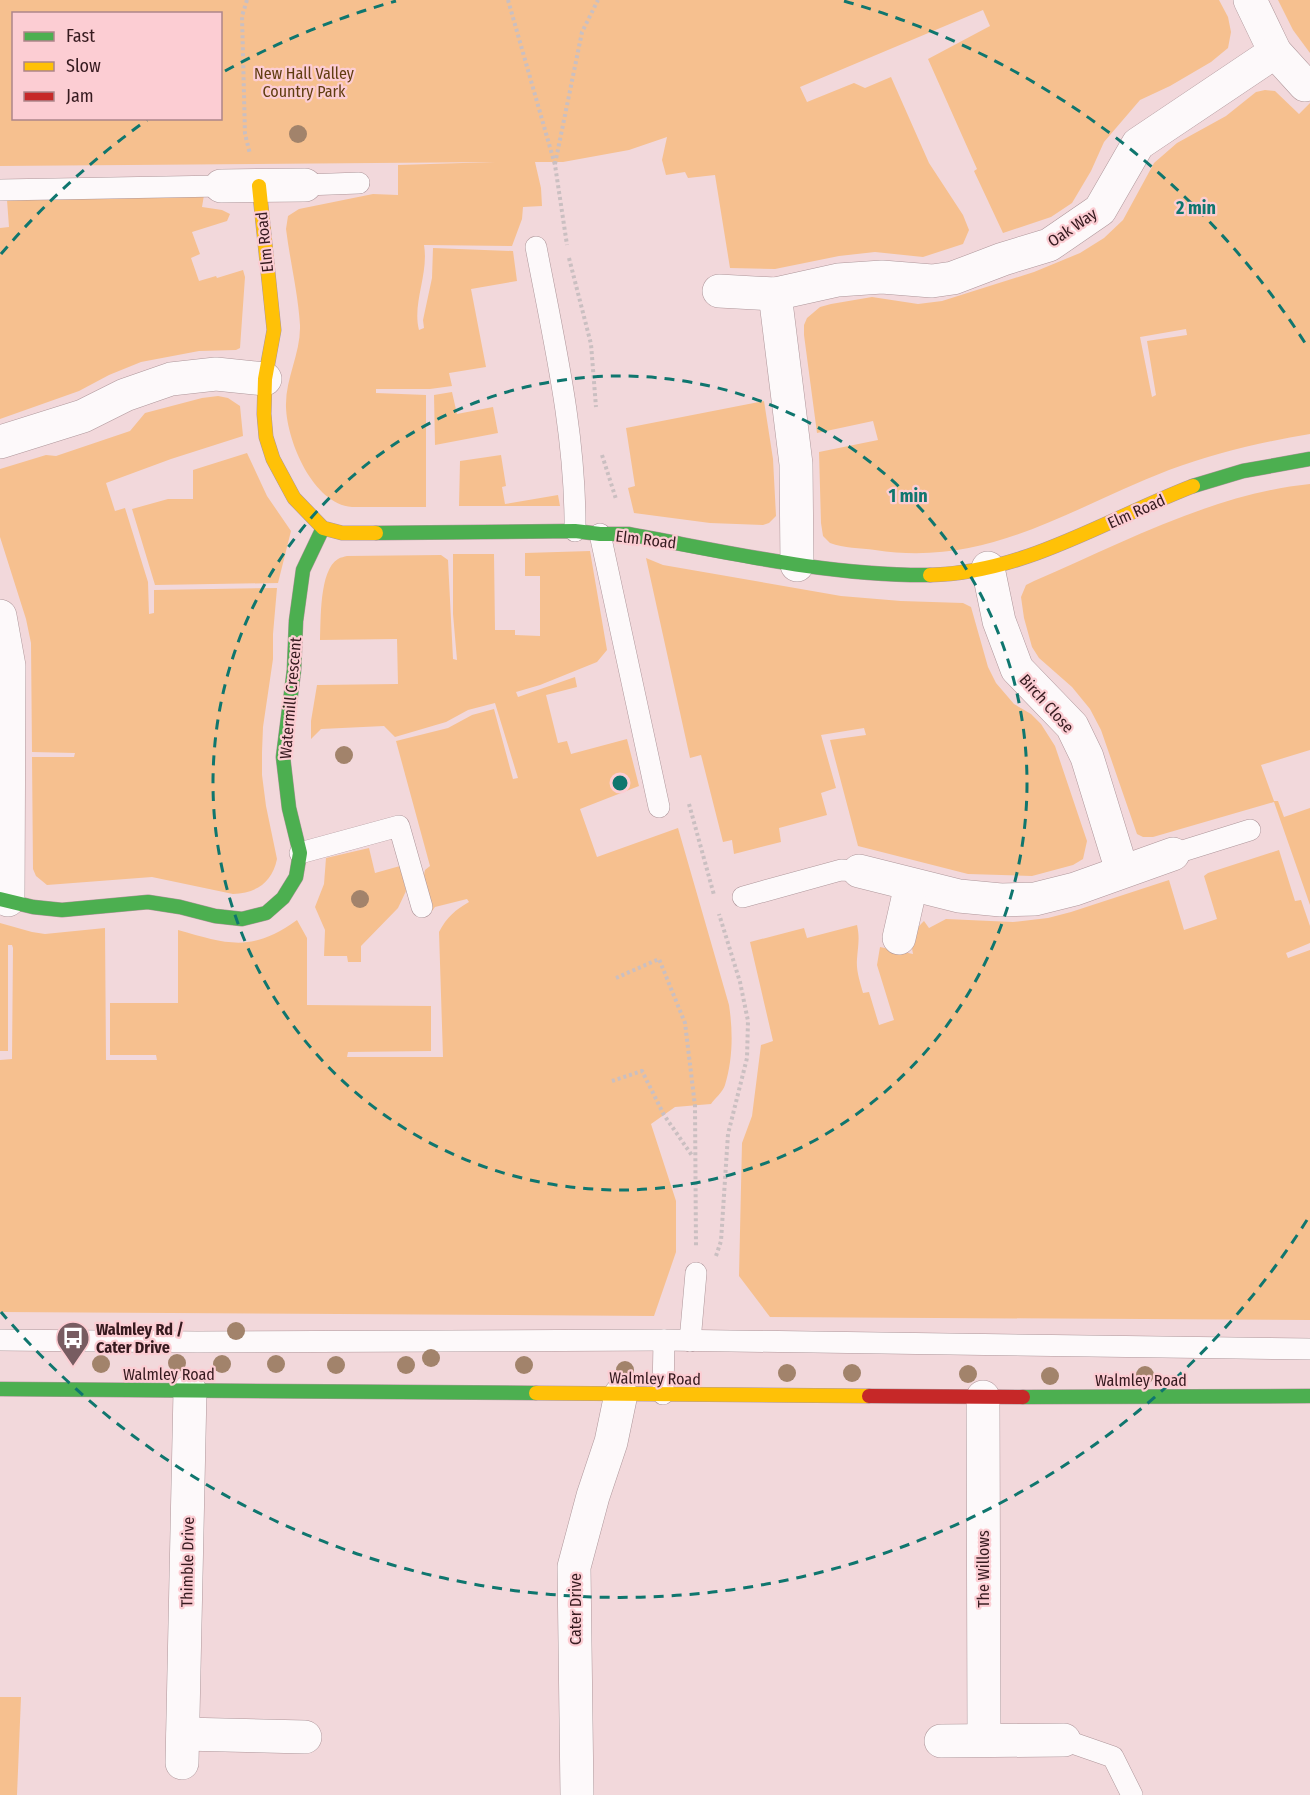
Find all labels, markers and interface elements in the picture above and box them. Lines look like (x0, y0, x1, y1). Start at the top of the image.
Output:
legend (12, 12, 222, 120)
text: Fast (66, 25, 95, 47)
text: Slow (66, 55, 101, 77)
park label: New Hall Valley Country Park (254, 64, 355, 101)
text: Jam (66, 85, 94, 107)
text: 2 min (1175, 197, 1216, 219)
street label: Oak Way (1044, 204, 1101, 251)
street label: Elm Road (252, 211, 277, 273)
text: 1 min (888, 485, 928, 507)
street label: Elm Road (1105, 490, 1168, 533)
street label: Elm Road (615, 526, 677, 553)
street label: Watermill Crescent (276, 636, 305, 760)
street label: Birch Close (1015, 670, 1078, 737)
centre of rings (610, 773, 630, 793)
bus stop icon: Walmley Rd / Cater Drive (55, 1320, 91, 1367)
place label: Walmley Rd / Cater Drive (96, 1320, 184, 1357)
street label: Walmley Road (123, 1365, 215, 1384)
street label: Walmley Road (609, 1368, 701, 1389)
street label: Walmley Road (1095, 1371, 1187, 1390)
street label: Thimble Drive (177, 1517, 198, 1607)
street label: The Willows (974, 1530, 993, 1608)
street label: Cater Drive (566, 1573, 585, 1645)

